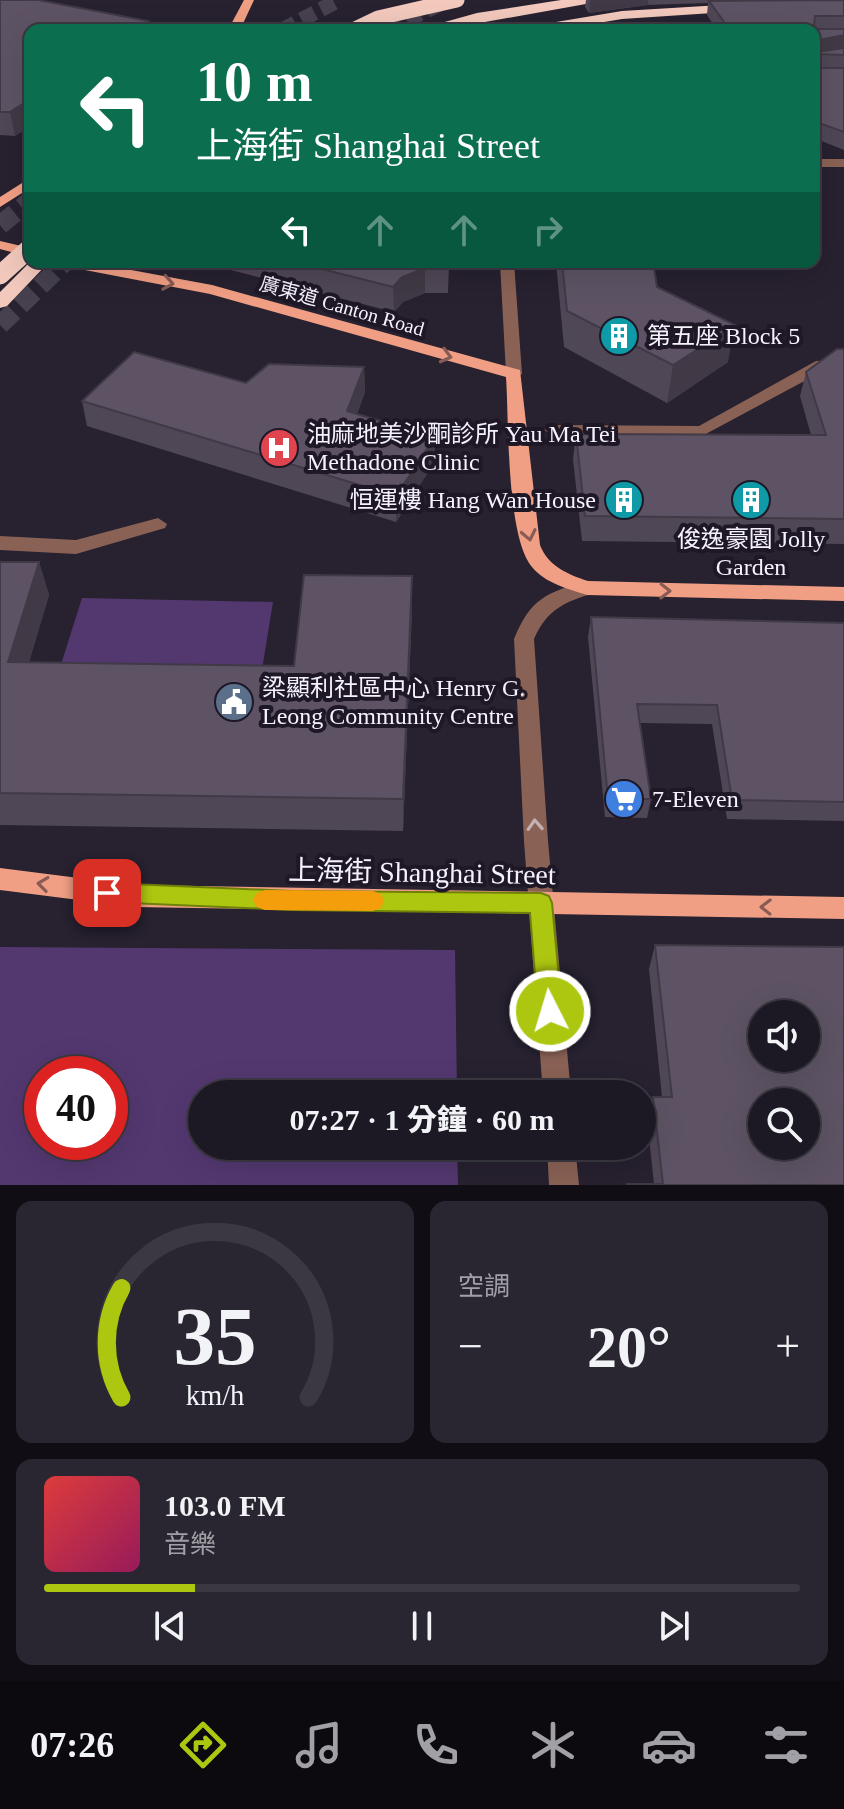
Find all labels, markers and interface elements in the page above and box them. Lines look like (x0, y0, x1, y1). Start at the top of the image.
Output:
text: 10 m (196, 51, 313, 113)
icon: left (64, 56, 168, 160)
text: 上海街 Shanghai Street (196, 126, 540, 166)
icon: left (274, 208, 318, 252)
icon: ahead (358, 208, 402, 252)
icon: ahead (442, 208, 486, 252)
icon: right (526, 208, 570, 252)
street label: 廣東道 Canton Road (257, 272, 427, 340)
one-way arrow (161, 273, 174, 290)
building icon: 第五座 Block 5 (598, 315, 640, 357)
place label: 第五座 Block 5 (647, 323, 800, 349)
one-way arrow (439, 346, 452, 363)
place label: 油麻地美沙酮診所 Yau Ma Tei Methadone Clinic (307, 421, 617, 475)
hospital icon: 油麻地美沙酮診所 Yau Ma Tei Methadone Clinic (258, 427, 300, 469)
building icon: 恒運樓 Hang Wan House (603, 479, 645, 521)
building icon: 俊逸豪園 Jolly Garden (730, 479, 772, 521)
place label: 恒運樓 Hang Wan House (350, 487, 596, 513)
place label: 俊逸豪園 Jolly Garden (677, 526, 825, 580)
one-way arrow (520, 528, 537, 541)
one-way arrow (659, 582, 672, 600)
place label: 梁顯利社區中心 Henry G. Leong Community Centre (262, 675, 525, 729)
public building icon: 梁顯利社區中心 Henry G. Leong Community Centre (213, 681, 255, 723)
supermarket icon: 7-Eleven (603, 778, 645, 820)
place label: 7-Eleven (652, 786, 739, 812)
one-way arrow (527, 818, 544, 831)
street label: 上海街 Shanghai Street (288, 855, 556, 890)
pin (73, 859, 141, 927)
icon: arrive (85, 871, 129, 915)
one-way arrow (37, 876, 50, 893)
one-way arrow (759, 898, 772, 915)
position arrow (508, 969, 592, 1053)
map controls (748, 1000, 820, 1160)
button: sound (748, 1000, 820, 1072)
speed limit sign: 40 (24, 1056, 128, 1160)
button: search (748, 1088, 820, 1160)
text: 07:27 · 1 分鐘 · 60 m (290, 1103, 555, 1136)
text: 空調 (458, 1272, 510, 1301)
text: 35 (173, 1290, 257, 1382)
text: 20° (587, 1314, 671, 1380)
text: − (458, 1322, 483, 1371)
text: + (775, 1322, 800, 1371)
text: km/h (186, 1380, 244, 1411)
text: 103.0 FM (164, 1489, 286, 1522)
text: 音樂 (164, 1530, 216, 1559)
icon: previous (148, 1604, 192, 1648)
icon: pause (400, 1604, 444, 1648)
icon: next (652, 1604, 696, 1648)
icon: directions (175, 1717, 231, 1773)
icon: music (291, 1717, 347, 1773)
icon: phone (408, 1717, 464, 1773)
icon: climate (525, 1717, 581, 1773)
icon: car (641, 1717, 697, 1773)
icon: filters (758, 1717, 814, 1773)
text: 07:26 (30, 1725, 114, 1765)

